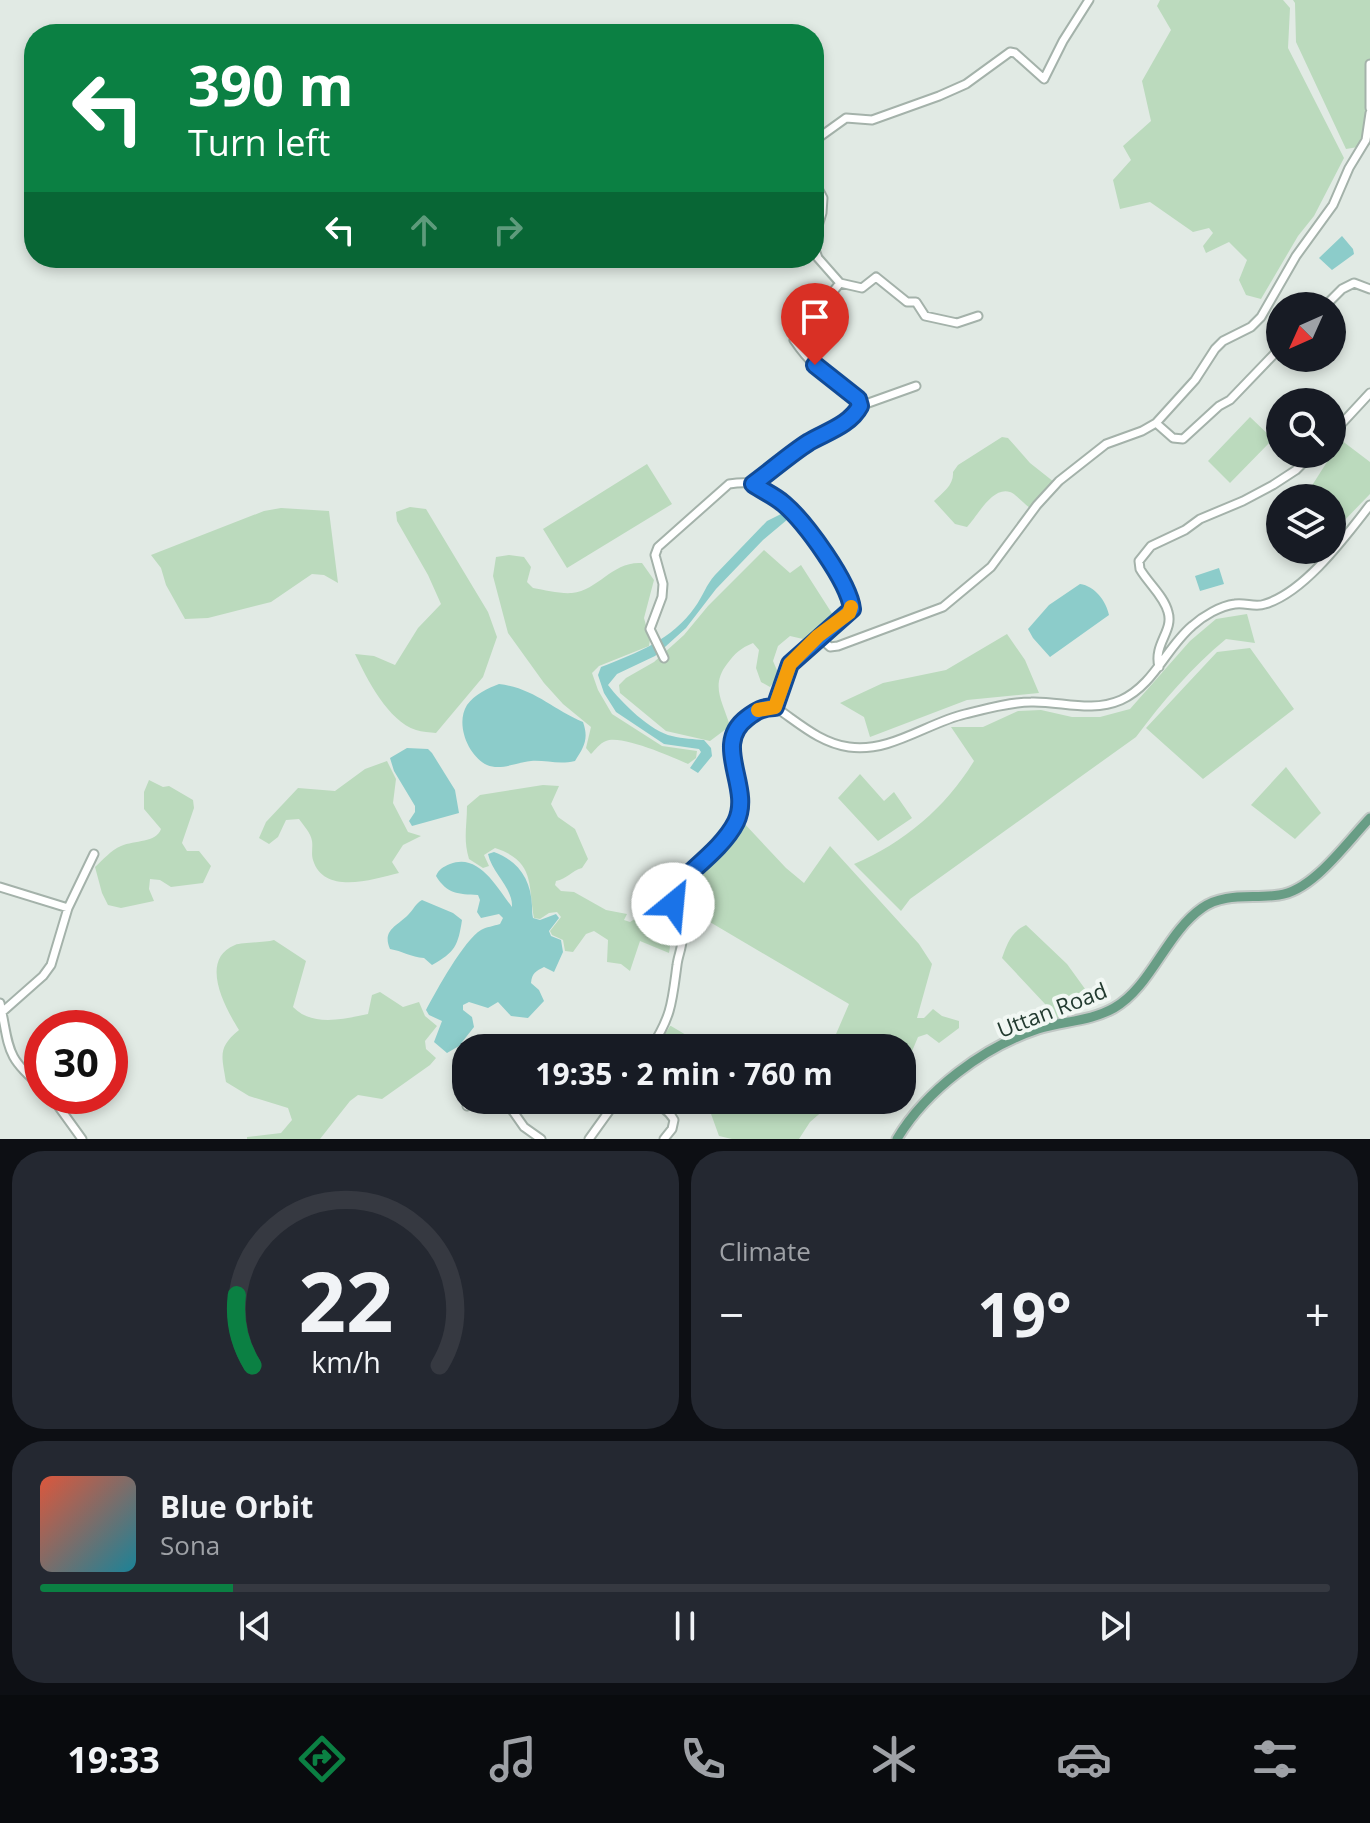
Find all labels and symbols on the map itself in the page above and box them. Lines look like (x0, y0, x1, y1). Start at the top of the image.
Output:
pin (781, 283, 849, 365)
north arrow (1266, 292, 1346, 372)
position arrow (631, 862, 715, 946)
street label: Uttan Road (992, 974, 1111, 1044)
speed limit sign: 30 (24, 1010, 128, 1114)

